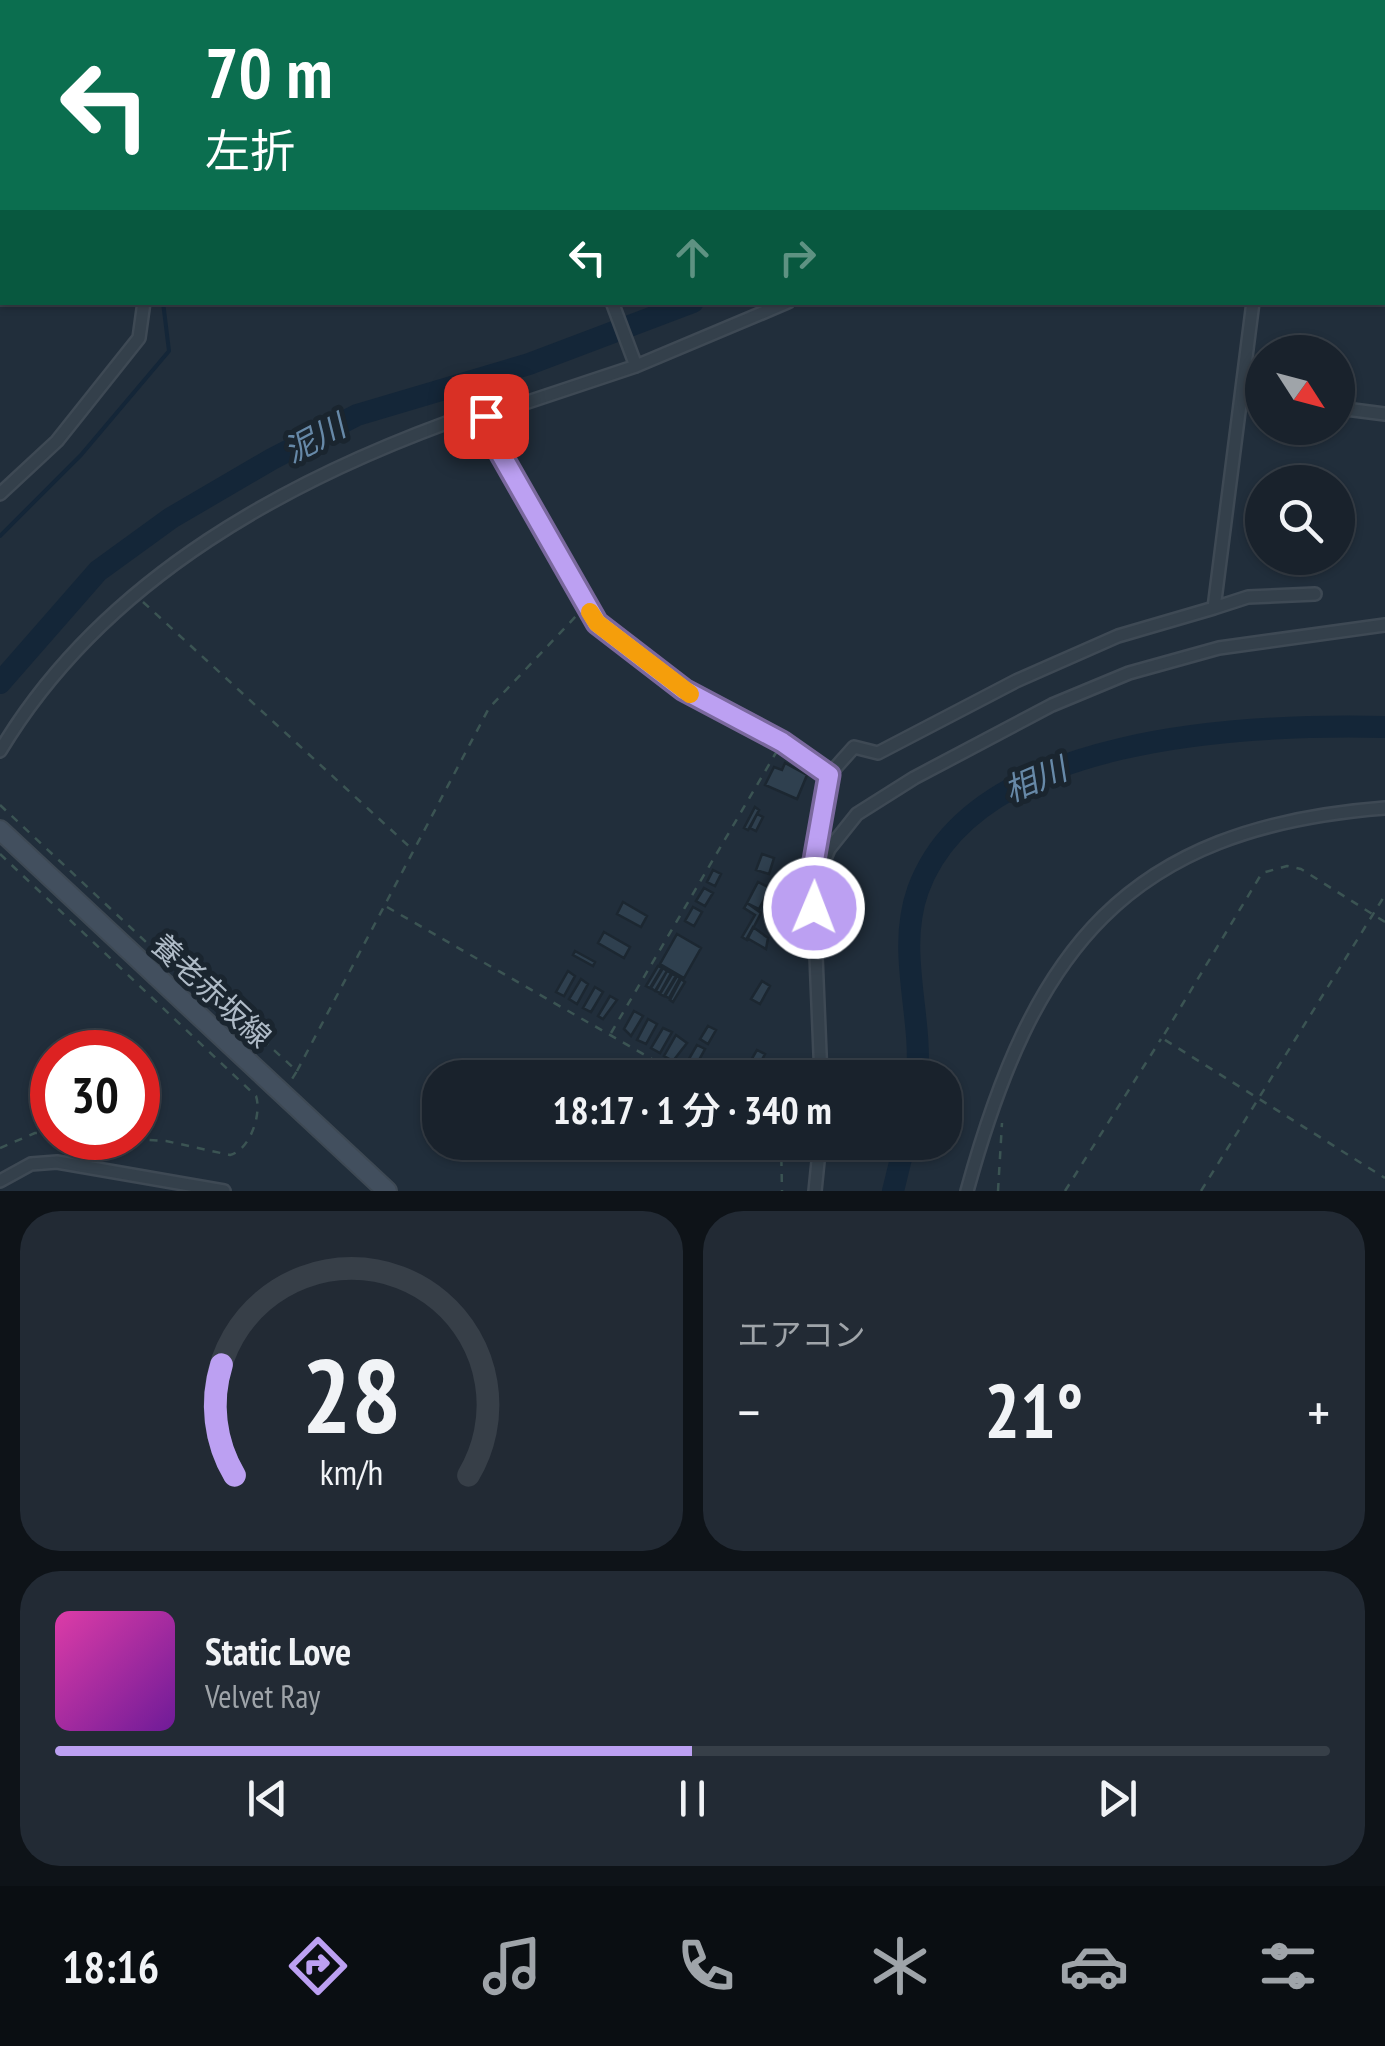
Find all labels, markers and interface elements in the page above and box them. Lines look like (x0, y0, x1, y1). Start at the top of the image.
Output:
text: 70 m (205, 27, 333, 117)
icon: left (40, 40, 170, 170)
text: 左折 (205, 121, 295, 179)
icon: left (560, 230, 615, 285)
icon: ahead (665, 230, 720, 285)
icon: right (770, 230, 825, 285)
north arrow (1245, 335, 1355, 445)
map controls (1245, 335, 1355, 575)
pin (444, 374, 529, 459)
icon: arrive (459, 389, 514, 444)
water label: 泥川 (276, 403, 355, 472)
button: search (1245, 465, 1355, 575)
water label: 相川 (997, 746, 1075, 811)
position arrow (762, 856, 866, 960)
street label: 養老赤坂線 (144, 925, 280, 1055)
speed limit sign: 30 (30, 1030, 160, 1160)
text: 18:17 · 1 分 · 340 m (552, 1085, 832, 1134)
text: エアコン (738, 1313, 866, 1355)
text: 28 (302, 1327, 401, 1462)
text: 21° (984, 1362, 1083, 1459)
text: − (738, 1376, 760, 1447)
text: + (1307, 1376, 1330, 1447)
text: km/h (320, 1449, 383, 1495)
text: Static Love (205, 1626, 351, 1675)
text: Velvet Ray (205, 1675, 320, 1717)
icon: previous (240, 1771, 295, 1826)
icon: pause (665, 1771, 720, 1826)
icon: next (1090, 1771, 1145, 1826)
icon: directions (283, 1931, 353, 2001)
icon: music (477, 1931, 547, 2001)
icon: phone (671, 1931, 741, 2001)
icon: climate (865, 1931, 935, 2001)
icon: car (1059, 1931, 1129, 2001)
icon: filters (1253, 1931, 1323, 2001)
text: 18:16 (62, 1937, 159, 1995)

